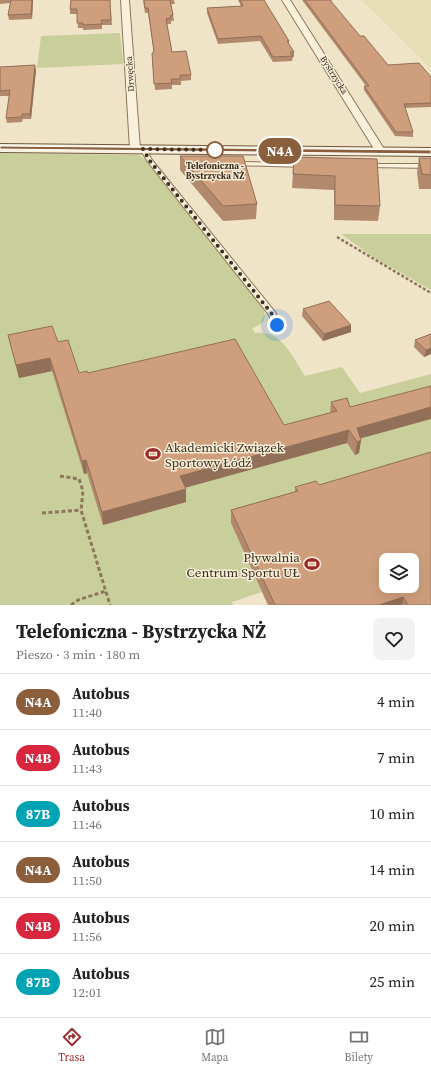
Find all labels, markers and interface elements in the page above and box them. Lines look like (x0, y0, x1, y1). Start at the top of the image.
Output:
street label: Bystrzycka (318, 54, 351, 97)
street label: Drwęcka (123, 56, 137, 92)
line badge: N4A (257, 138, 303, 164)
marker: Telefoniczna - Bystrzycka NŻ (206, 141, 224, 159)
text: N4A (266, 141, 294, 161)
place label: Telefoniczna - Bystrzycka NŻ (186, 160, 244, 182)
your location (267, 315, 287, 335)
place label: Akademicki Związek Sportowy Łódź (165, 439, 285, 471)
sports icon: Akademicki Związek Sportowy Łódź (144, 445, 162, 463)
place label: Pływalnia Centrum Sportu UŁ (187, 549, 300, 581)
map controls (379, 553, 419, 593)
button: layers (379, 553, 419, 593)
sports icon: Pływalnia Centrum Sportu UŁ (303, 555, 321, 573)
text: Telefoniczna - Bystrzycka NŻ (16, 618, 266, 644)
button: heart (373, 618, 415, 660)
text: Pieszo · 3 min · 180 m (16, 646, 140, 663)
text: Autobus (72, 683, 130, 704)
text: 4 min (377, 691, 415, 712)
text: N4A (24, 692, 52, 712)
text: 11:40 (72, 704, 102, 721)
text: Autobus (72, 739, 130, 760)
text: 7 min (377, 747, 415, 768)
text: N4B (25, 748, 51, 768)
text: 11:43 (72, 760, 102, 777)
text: Autobus (72, 795, 130, 816)
text: 10 min (369, 803, 415, 824)
text: 87B (26, 804, 50, 824)
text: 11:46 (72, 816, 102, 833)
text: Autobus (72, 851, 130, 872)
text: 14 min (369, 859, 415, 880)
text: N4A (24, 860, 52, 880)
text: 11:50 (72, 872, 102, 889)
text: Autobus (72, 907, 130, 928)
text: 20 min (369, 915, 415, 936)
text: N4B (25, 916, 51, 936)
text: 11:56 (72, 928, 102, 945)
text: Autobus (72, 963, 130, 984)
text: 25 min (369, 971, 415, 992)
text: 87B (26, 972, 50, 992)
text: 12:01 (72, 984, 102, 1001)
tab: Trasa (58, 1026, 85, 1065)
tab: Mapa (201, 1026, 228, 1065)
tab: Bilety (345, 1026, 373, 1065)

